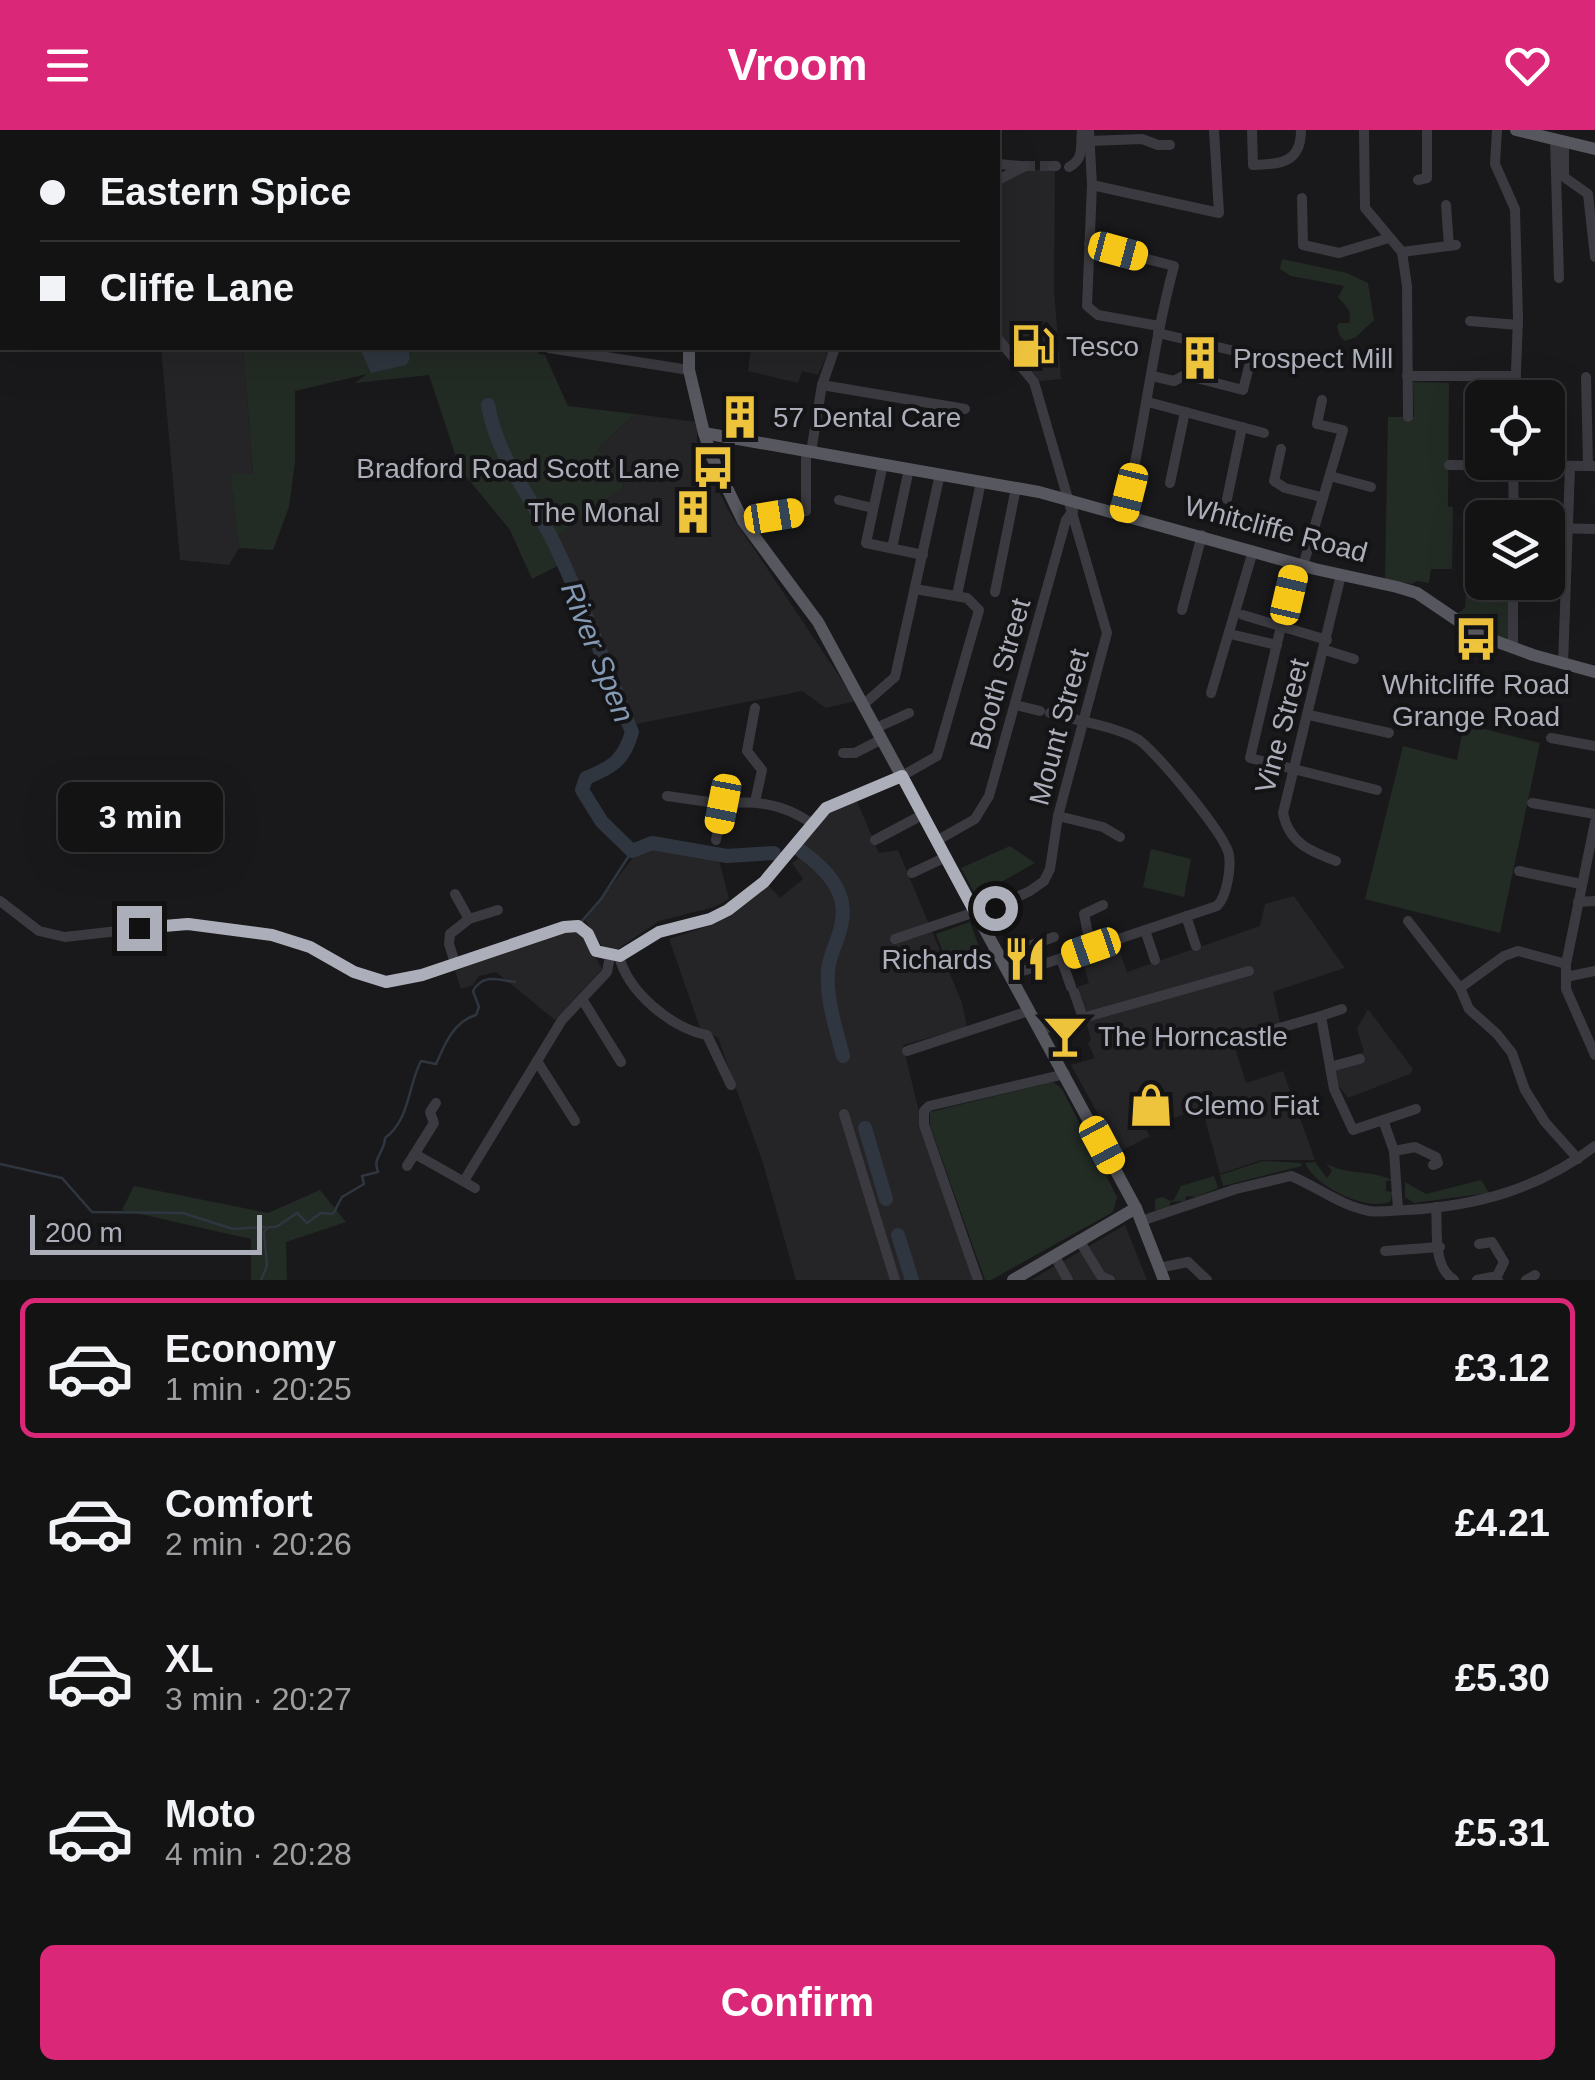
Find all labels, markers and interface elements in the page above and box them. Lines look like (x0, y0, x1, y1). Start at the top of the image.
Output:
icon: menu (40, 38, 95, 93)
icon: heart (1500, 38, 1555, 93)
text: Vroom (727, 39, 868, 90)
text: Eastern Spice (100, 171, 351, 213)
car (1085, 229, 1151, 273)
text: Cliffe Lane (100, 267, 294, 309)
fuel station icon: Tesco (1009, 322, 1057, 370)
place label: Tesco (1066, 331, 1139, 362)
building icon: Prospect Mill (1176, 334, 1224, 382)
place label: Prospect Mill (1233, 343, 1393, 374)
map controls (1465, 380, 1565, 600)
button: locate (1465, 380, 1565, 480)
building icon: 57 Dental Care (716, 393, 764, 441)
place label: 57 Dental Care (773, 402, 961, 433)
bus stop icon: Bradford Road Scott Lane (689, 444, 737, 492)
place label: Bradford Road Scott Lane (356, 453, 680, 484)
car (1107, 460, 1151, 526)
building icon: The Monal (669, 488, 717, 536)
street label: Whitcliffe Road (1181, 490, 1371, 568)
car (742, 496, 806, 536)
place label: The Monal (528, 497, 660, 528)
button: layers (1465, 500, 1565, 600)
car (1268, 562, 1310, 628)
water label: River Spen (555, 577, 641, 727)
street label: Booth Street (964, 595, 1036, 753)
bus stop icon: Whitcliffe Road Grange Road (1452, 615, 1500, 663)
street label: Mount Street (1023, 645, 1095, 808)
street label: Vine Street (1249, 655, 1315, 797)
place label: Whitcliffe Road Grange Road (1382, 669, 1570, 732)
car (703, 772, 743, 836)
callout: 3 min (56, 783, 222, 853)
text: 3 min (99, 799, 182, 835)
route start (973, 886, 1018, 931)
route end (117, 906, 162, 951)
car (1058, 924, 1124, 972)
restaurant icon: Richards (1001, 935, 1049, 983)
place label: Richards (882, 944, 992, 975)
bar icon: The Horncastle (1041, 1012, 1089, 1060)
place label: The Horncastle (1098, 1021, 1288, 1052)
shop icon: Clemo Fiat (1127, 1081, 1175, 1129)
place label: Clemo Fiat (1184, 1090, 1320, 1121)
car (1075, 1111, 1129, 1179)
scale bar (30, 1210, 262, 1254)
text: 200 m (45, 1217, 123, 1248)
icon: car (45, 1323, 135, 1413)
text: Economy (165, 1328, 336, 1370)
text: £3.12 (1455, 1347, 1550, 1389)
text: 1 min · 20:25 (165, 1371, 352, 1407)
icon: car (45, 1478, 135, 1568)
text: Comfort (165, 1483, 313, 1525)
text: £4.21 (1455, 1502, 1550, 1544)
text: 2 min · 20:26 (165, 1526, 352, 1562)
icon: car (45, 1633, 135, 1723)
text: XL (165, 1638, 214, 1680)
text: £5.30 (1455, 1657, 1550, 1699)
text: 3 min · 20:27 (165, 1681, 352, 1717)
icon: car (45, 1788, 135, 1878)
text: Moto (165, 1793, 256, 1835)
text: £5.31 (1455, 1812, 1550, 1854)
text: 4 min · 20:28 (165, 1836, 352, 1872)
button: Confirm (40, 1945, 1555, 2060)

